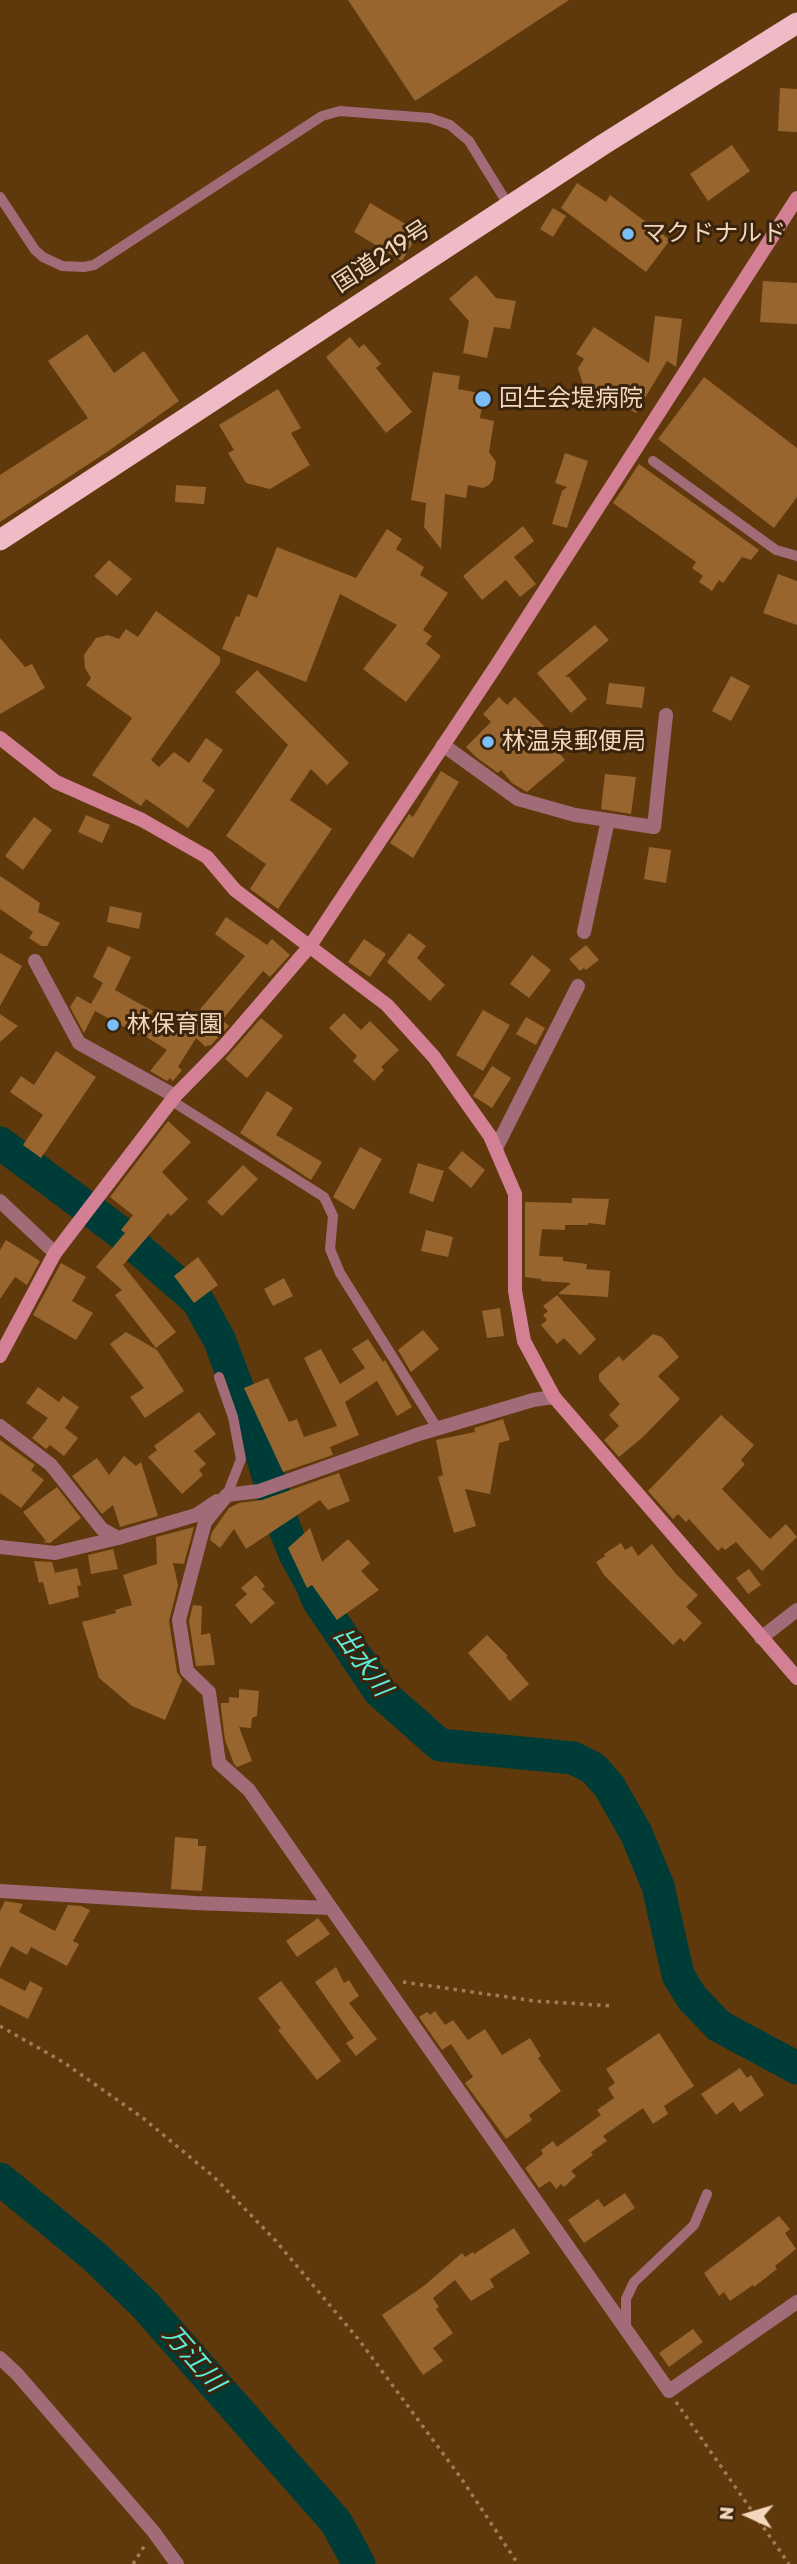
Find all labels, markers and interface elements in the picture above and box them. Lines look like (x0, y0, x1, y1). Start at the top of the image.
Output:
street label: 国道219号 (328, 215, 436, 299)
place label: マクドナルド (642, 220, 786, 248)
marker: マクドナルド (620, 226, 636, 242)
place label: 回生会堤病院 (499, 385, 643, 413)
marker: 回生会堤病院 (473, 389, 493, 409)
place label: 林温泉郵便局 (502, 728, 646, 756)
marker: 林温泉郵便局 (480, 734, 496, 750)
place label: 林保育園 (127, 1011, 223, 1039)
marker: 林保育園 (105, 1017, 121, 1033)
water label: 出水川 (326, 1621, 398, 1703)
water label: 万江川 (156, 2319, 230, 2399)
north arrow (713, 2480, 783, 2550)
text: N (715, 2506, 739, 2521)

